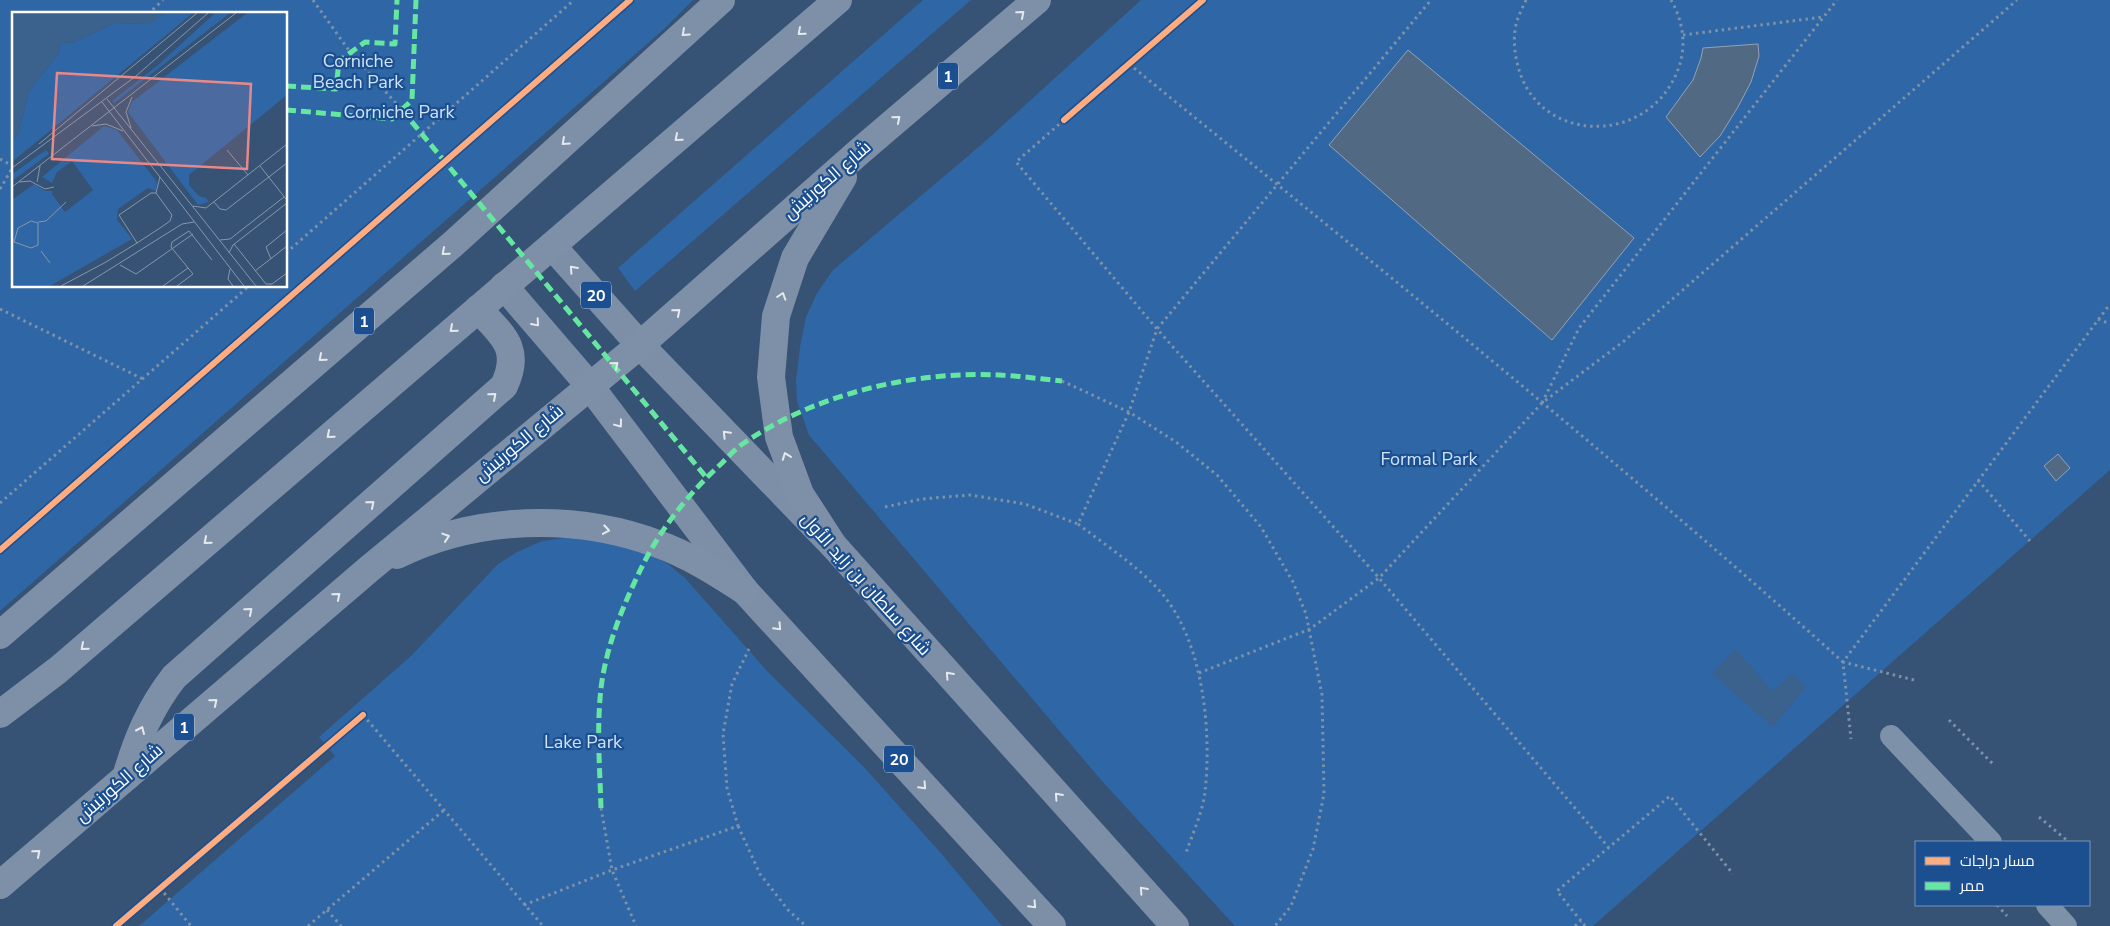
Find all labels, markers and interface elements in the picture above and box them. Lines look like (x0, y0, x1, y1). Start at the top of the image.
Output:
one-way arrow (1015, 11, 1024, 20)
inset map (12, 12, 288, 288)
one-way arrow (797, 26, 806, 35)
one-way arrow (682, 27, 691, 36)
park label: Corniche Beach Park (313, 49, 404, 94)
road number: 1 (938, 62, 958, 90)
park label: Corniche Park (343, 100, 456, 124)
one-way arrow (891, 117, 900, 125)
one-way arrow (674, 132, 683, 141)
street label: شارع الكورنيش (778, 135, 876, 225)
one-way arrow (562, 136, 571, 145)
one-way arrow (441, 246, 450, 255)
one-way arrow (570, 265, 579, 274)
road number: 20 (581, 282, 611, 308)
one-way arrow (776, 293, 786, 301)
road number: 1 (354, 308, 374, 334)
one-way arrow (671, 309, 680, 318)
one-way arrow (530, 317, 538, 326)
one-way arrow (450, 324, 459, 333)
one-way arrow (318, 352, 327, 361)
one-way arrow (609, 361, 618, 370)
one-way arrow (487, 393, 496, 402)
street label: شارع الكورنيش (470, 399, 568, 487)
one-way arrow (613, 418, 621, 427)
one-way arrow (327, 429, 336, 438)
one-way arrow (723, 431, 732, 440)
park label: Formal Park (1381, 447, 1478, 471)
one-way arrow (782, 452, 792, 461)
one-way arrow (365, 501, 374, 510)
street label: شارع سلطان بن زايد الأول (795, 508, 937, 660)
one-way arrow (602, 525, 611, 535)
one-way arrow (441, 533, 449, 543)
one-way arrow (204, 535, 213, 544)
one-way arrow (332, 593, 341, 602)
one-way arrow (243, 608, 252, 617)
one-way arrow (772, 622, 781, 631)
one-way arrow (80, 642, 89, 651)
one-way arrow (946, 672, 955, 681)
one-way arrow (208, 698, 217, 707)
road number: 1 (174, 714, 194, 740)
one-way arrow (135, 727, 145, 736)
park label: Lake Park (544, 730, 623, 754)
street label: شارع الكورنيش (70, 738, 168, 828)
road number: 20 (884, 746, 914, 772)
one-way arrow (917, 780, 926, 789)
one-way arrow (1055, 792, 1064, 801)
legend (1915, 841, 2090, 906)
one-way arrow (31, 850, 40, 858)
text: مسار دراجات (1960, 851, 2035, 871)
text: ممر (1959, 876, 1984, 896)
one-way arrow (1140, 886, 1149, 895)
one-way arrow (1027, 900, 1036, 909)

